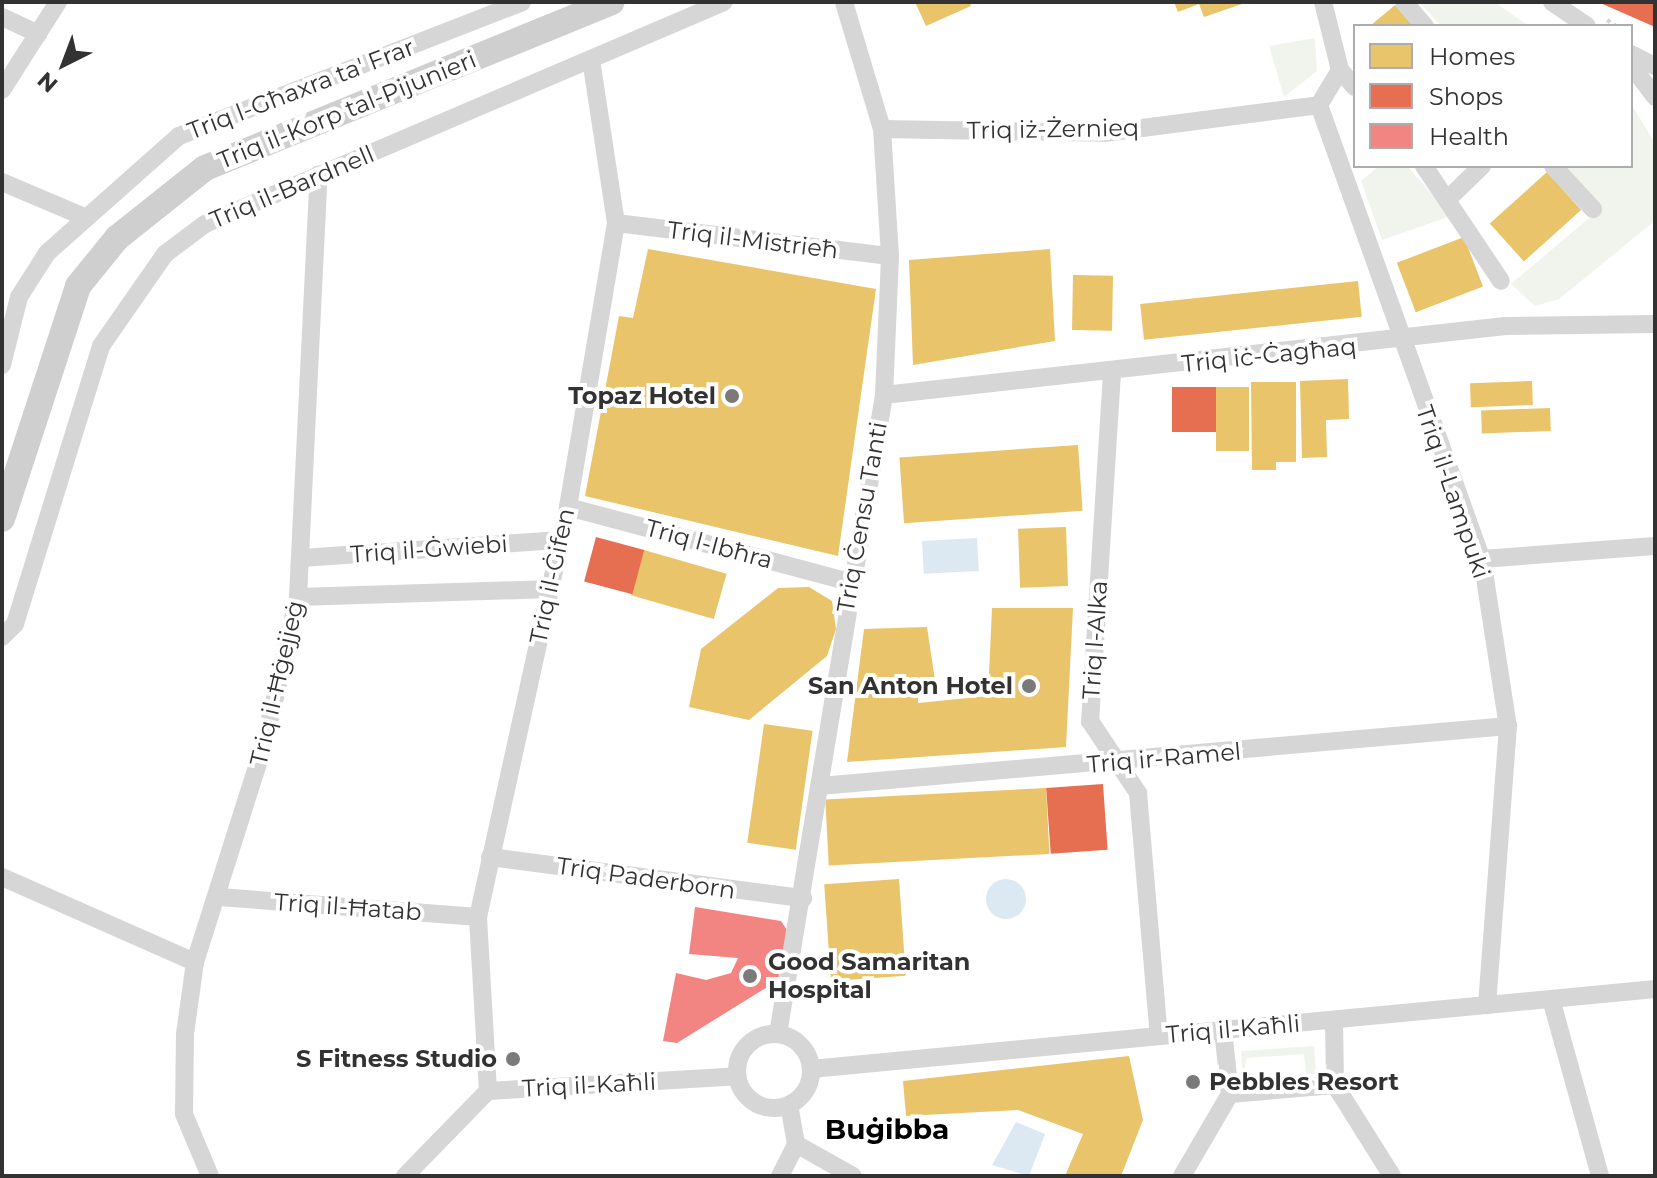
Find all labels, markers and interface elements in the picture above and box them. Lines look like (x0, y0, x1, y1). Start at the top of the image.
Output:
north arrow (24, 24, 104, 104)
legend (1353, 24, 1633, 168)
street label: Triq l-Għaxra ta' Frar (183, 32, 419, 146)
text: Homes (1429, 42, 1515, 71)
street label: Triq il-Korp tal-Pijunieri (214, 45, 480, 175)
text: N (32, 66, 63, 98)
text: Shops (1429, 82, 1503, 111)
street label: Triq iż-Żernieq (967, 113, 1139, 145)
text: Health (1429, 122, 1509, 151)
street label: Triq il-Bardnell (206, 139, 378, 235)
street label: Triq il-Mistrieħ (666, 215, 840, 265)
street label: Triq iċ-Ċagħaq (1180, 332, 1358, 378)
place label: Topaz Hotel (568, 382, 716, 410)
marker: Topaz Hotel (723, 387, 741, 405)
street label: Triq il-Lampuki (1410, 402, 1496, 582)
street label: Triq Ċensu Tanti (831, 419, 893, 615)
street label: Triq il-Ġifen (524, 506, 580, 646)
street label: Triq l-Ibħra (642, 513, 776, 575)
street label: Triq il-Ġwiebi (349, 529, 509, 569)
street label: Triq l-Alka (1076, 580, 1114, 700)
street label: Triq il-Ħġejjeġ (244, 598, 310, 768)
place label: San Anton Hotel (808, 672, 1013, 700)
marker: San Anton Hotel (1020, 677, 1038, 695)
street label: Triq ir-Ramel (1086, 737, 1242, 779)
street label: Triq Paderborn (555, 851, 737, 905)
street label: Triq il-Ħatab (273, 887, 423, 927)
place label: Good Samaritan Hospital (768, 948, 970, 1004)
marker: Good Samaritan Hospital (739, 965, 761, 987)
street label: Triq il-Kaħli (1165, 1009, 1301, 1049)
place label: S Fitness Studio (296, 1045, 497, 1073)
marker: S Fitness Studio (504, 1050, 522, 1068)
street label: Triq il-Kaħli (521, 1067, 657, 1103)
place label: Pebbles Resort (1209, 1068, 1399, 1096)
marker: Pebbles Resort (1184, 1073, 1202, 1091)
district label: Buġibba (825, 1112, 949, 1146)

